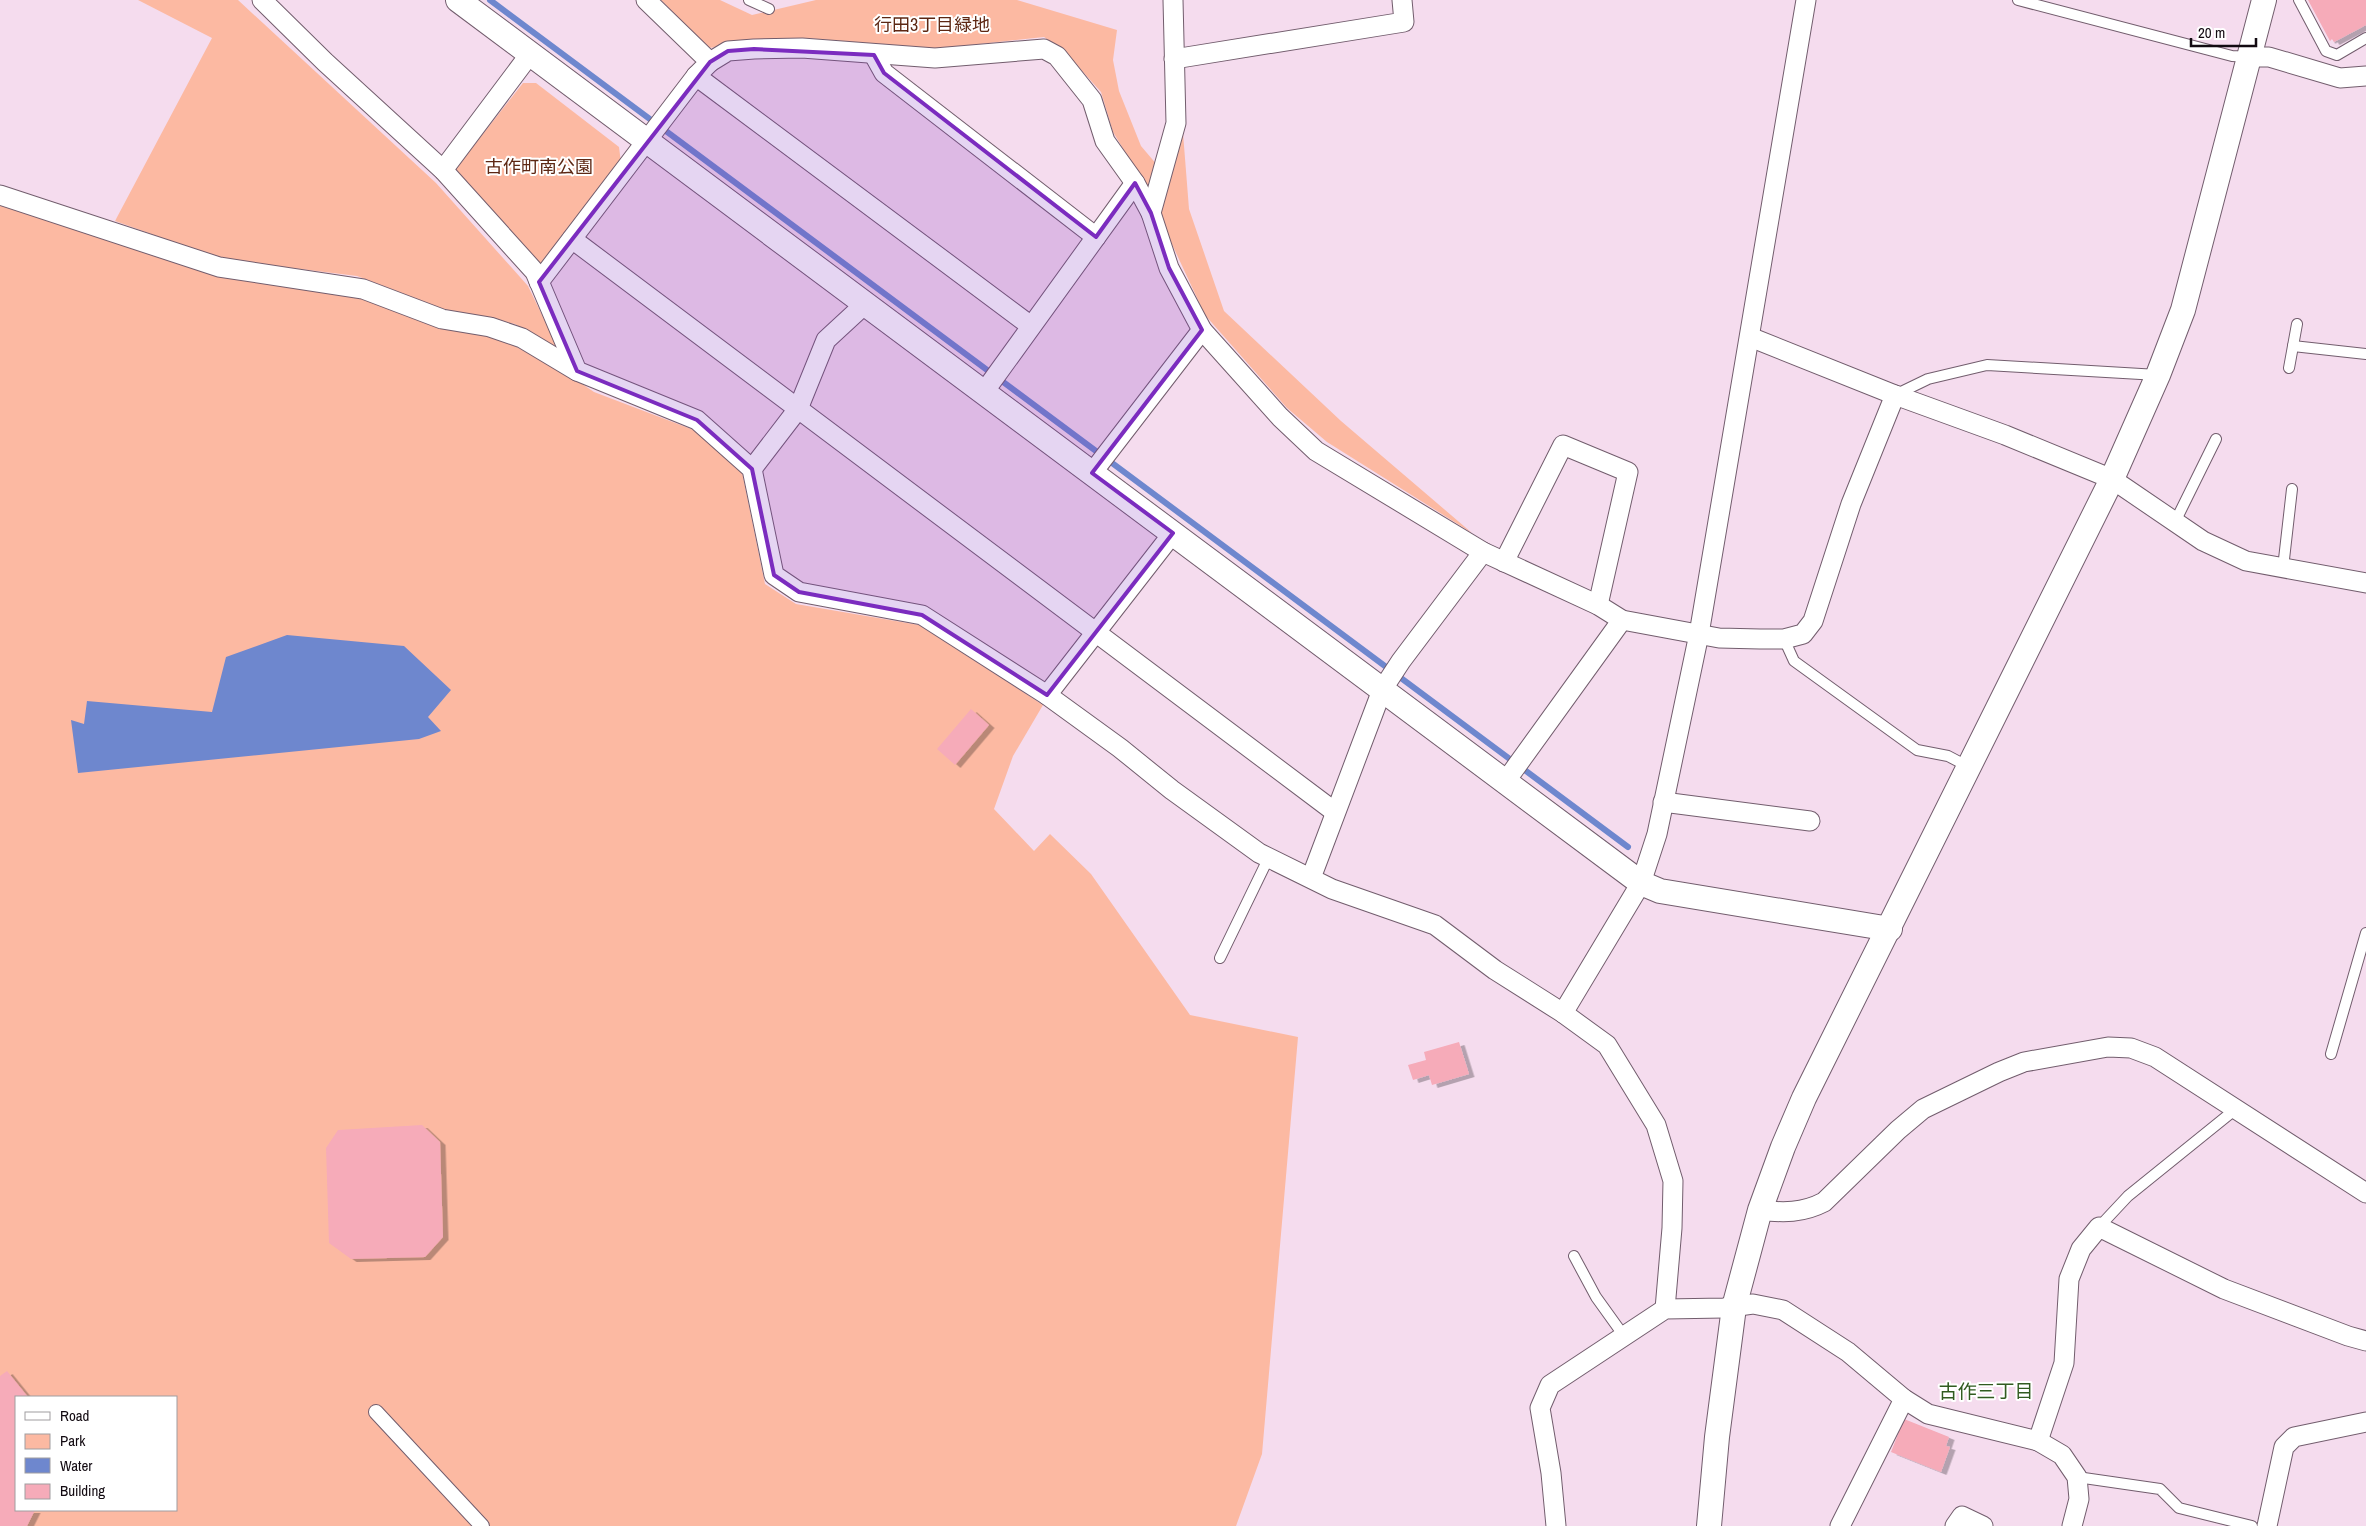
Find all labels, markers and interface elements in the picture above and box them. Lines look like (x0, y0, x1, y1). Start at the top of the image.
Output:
park label: 行田3丁目緑地 (874, 12, 990, 37)
scale bar (2191, 15, 2256, 47)
text: 20 m (2198, 22, 2225, 43)
park label: 古作町南公園 (485, 154, 593, 179)
district label: 古作三丁目 (1938, 1378, 2034, 1404)
legend (15, 1396, 178, 1511)
text: Road (60, 1405, 89, 1426)
text: Park (60, 1430, 86, 1451)
text: Water (60, 1455, 92, 1476)
text: Building (60, 1480, 105, 1501)

